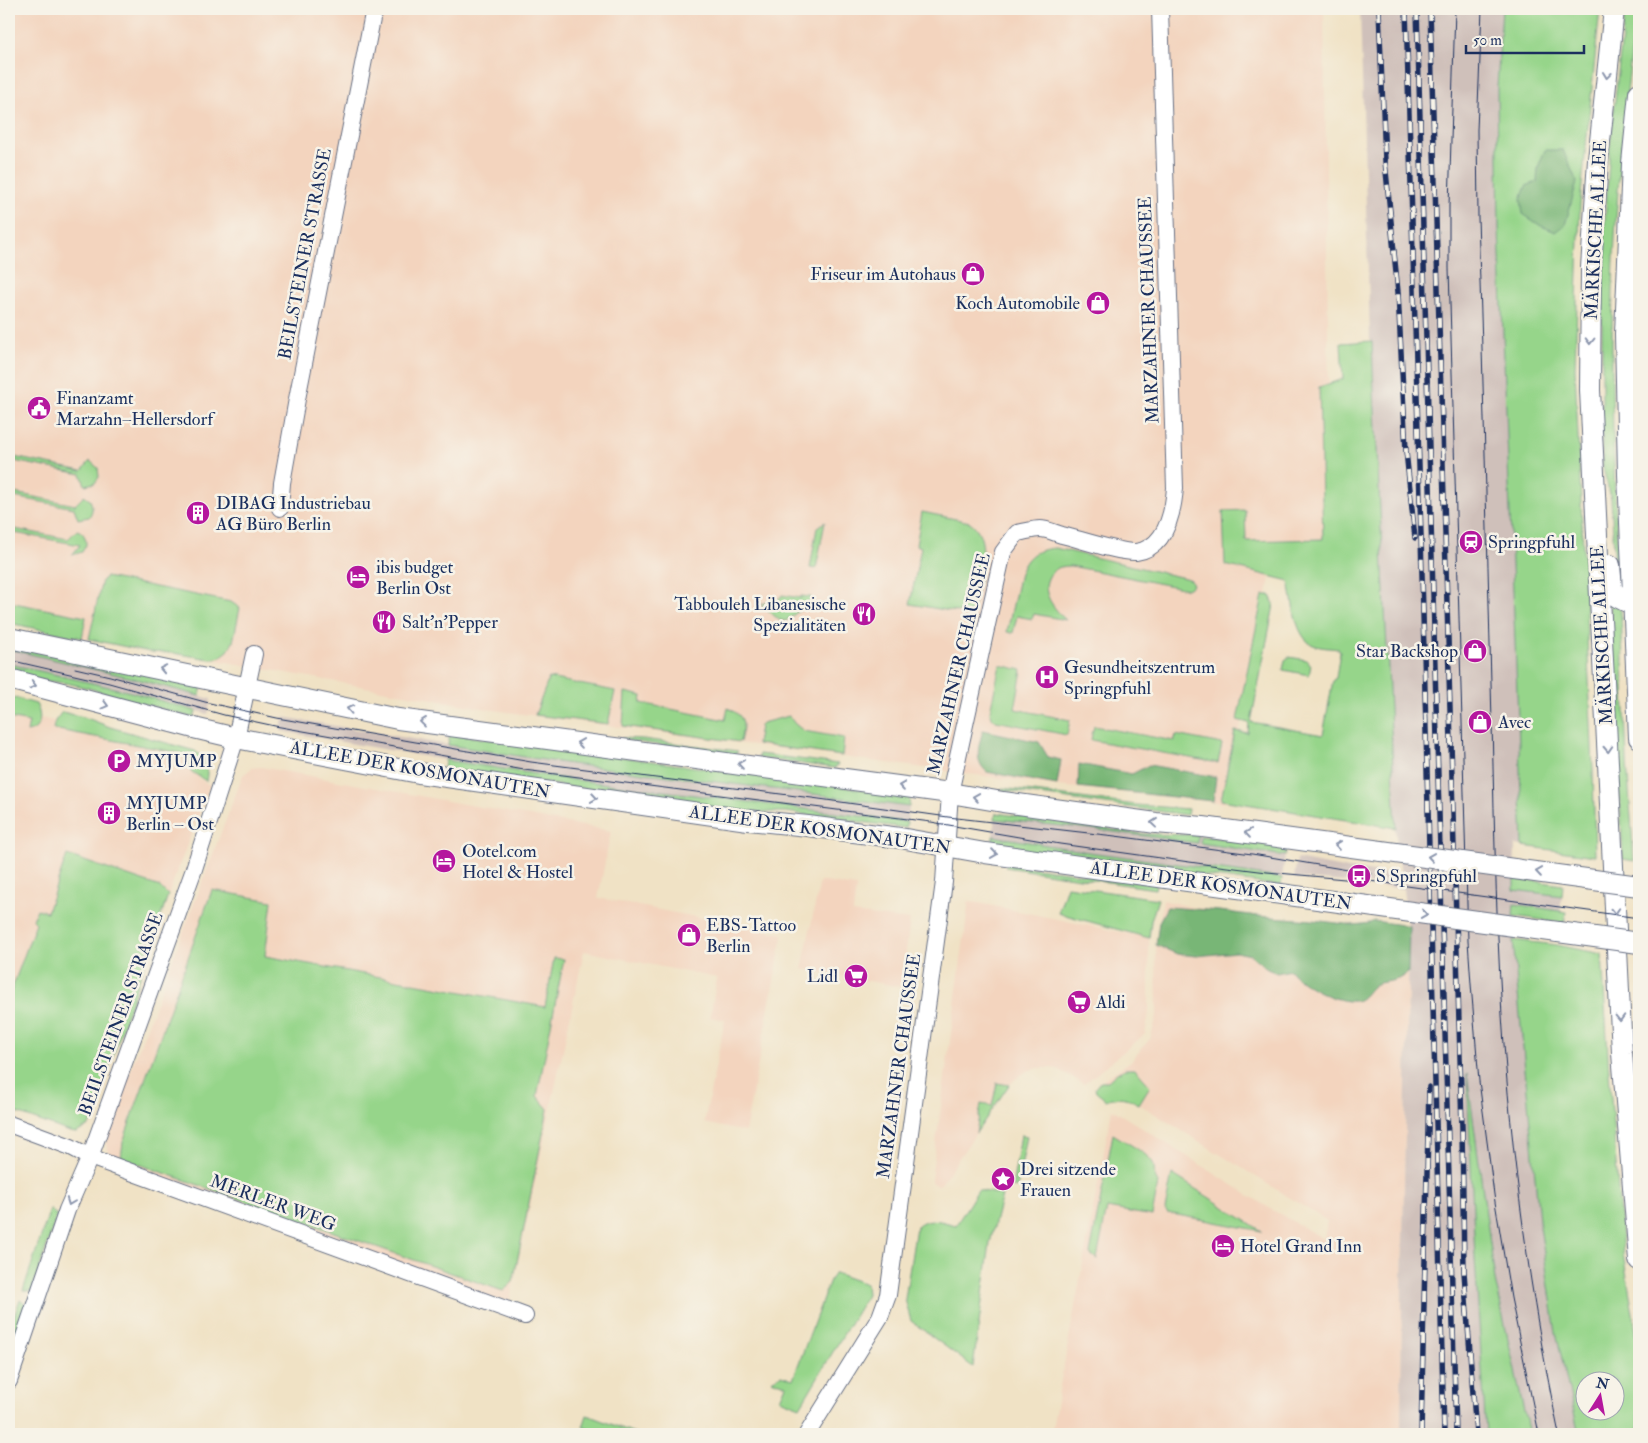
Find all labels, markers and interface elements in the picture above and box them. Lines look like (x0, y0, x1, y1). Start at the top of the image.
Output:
scale bar (1466, 22, 1583, 54)
text: 50 m (1473, 31, 1502, 50)
one-way arrow (1602, 71, 1613, 79)
street label: MÄRKISCHE ALLEE (1580, 140, 1612, 320)
street label: BEILSTEINER STRASSE (273, 146, 337, 362)
street label: MARZAHNER CHAUSSEE (1134, 196, 1164, 424)
shop icon: Friseur im Autohaus (960, 261, 986, 287)
place label: Friseur im Autohaus (810, 263, 956, 286)
shop icon: Koch Automobile (1085, 290, 1111, 316)
place label: Koch Automobile (955, 292, 1080, 315)
one-way arrow (1585, 338, 1595, 346)
place label: Finanzamt Marzahn–Hellersdorf (56, 387, 216, 431)
public building icon: Finanzamt Marzahn–Hellersdorf (26, 395, 52, 421)
place label: DIBAG Industriebau AG Büro Berlin (215, 492, 371, 536)
building icon: DIBAG Industriebau AG Büro Berlin (185, 500, 211, 526)
station icon: Springpfuhl (1458, 529, 1484, 555)
place label: Springpfuhl (1488, 531, 1575, 554)
street label: MÄRKISCHE ALLEE (1586, 545, 1618, 725)
street label: MARZAHNER CHAUSSEE (922, 551, 996, 777)
place label: ibis budget Berlin Ost (376, 556, 454, 600)
hotel icon: ibis budget Berlin Ost (345, 564, 371, 590)
place label: Tabbouleh Libanesische Spezialitäten (674, 593, 846, 637)
restaurant icon: Tabbouleh Libanesische Spezialitäten (851, 601, 877, 627)
restaurant icon: Salt'n'Pepper (371, 609, 397, 635)
place label: Salt'n'Pepper (402, 611, 498, 634)
shop icon: Star Backshop (1462, 638, 1488, 664)
place label: Star Backshop (1356, 640, 1458, 663)
place label: Gesundheitszentrum Springpfuhl (1064, 656, 1215, 700)
hospital icon: Gesundheitszentrum Springpfuhl (1034, 664, 1060, 690)
one-way arrow (159, 665, 168, 675)
one-way arrow (29, 680, 37, 690)
one-way arrow (100, 699, 108, 709)
one-way arrow (346, 704, 354, 715)
shop icon: Avec (1467, 709, 1493, 735)
place label: Avec (1497, 711, 1531, 734)
one-way arrow (419, 717, 427, 728)
street label: ALLEE DER KOSMONAUTEN (287, 736, 552, 804)
one-way arrow (576, 738, 584, 748)
one-way arrow (1602, 745, 1613, 753)
parking icon: MYJUMP (106, 748, 132, 774)
place label: MYJUMP (136, 750, 217, 773)
one-way arrow (737, 760, 745, 770)
one-way arrow (898, 781, 906, 792)
place label: MYJUMP Berlin – Ost (126, 792, 214, 836)
one-way arrow (590, 792, 598, 803)
one-way arrow (972, 793, 981, 803)
building icon: MYJUMP Berlin – Ost (96, 800, 122, 826)
street label: ALLEE DER KOSMONAUTEN (687, 800, 952, 860)
one-way arrow (1150, 818, 1158, 829)
one-way arrow (1244, 828, 1252, 839)
place label: Ootel.com Hotel & Hostel (462, 840, 573, 884)
one-way arrow (1333, 840, 1341, 851)
hotel icon: Ootel.com Hotel & Hostel (431, 848, 457, 874)
one-way arrow (991, 848, 999, 859)
one-way arrow (1427, 853, 1436, 863)
street label: ALLEE DER KOSMONAUTEN (1088, 856, 1353, 916)
bus stop icon: S Springpfuhl (1346, 863, 1372, 889)
place label: S Springpfuhl (1376, 865, 1477, 888)
one-way arrow (1535, 867, 1543, 878)
one-way arrow (1610, 907, 1621, 915)
one-way arrow (1420, 908, 1428, 919)
street label: BEILSTEINER STRASSE (73, 909, 169, 1119)
place label: EBS-Tattoo Berlin (706, 914, 796, 958)
shop icon: EBS-Tattoo Berlin (676, 922, 702, 948)
street label: MARZAHNER CHAUSSEE (872, 952, 926, 1180)
supermarket icon: Lidl (843, 963, 869, 989)
place label: Lidl (807, 965, 838, 988)
supermarket icon: Aldi (1066, 989, 1092, 1015)
place label: Aldi (1095, 991, 1126, 1014)
one-way arrow (1615, 1014, 1626, 1022)
place label: Drei sitzende Frauen (1020, 1158, 1116, 1202)
place icon: Drei sitzende Frauen (990, 1166, 1016, 1192)
street label: MERLER WEG (207, 1170, 339, 1236)
one-way arrow (66, 1197, 76, 1205)
hotel icon: Hotel Grand Inn (1210, 1233, 1236, 1259)
place label: Hotel Grand Inn (1240, 1235, 1362, 1258)
north arrow (1576, 1370, 1626, 1420)
text: N (1594, 1374, 1611, 1393)

